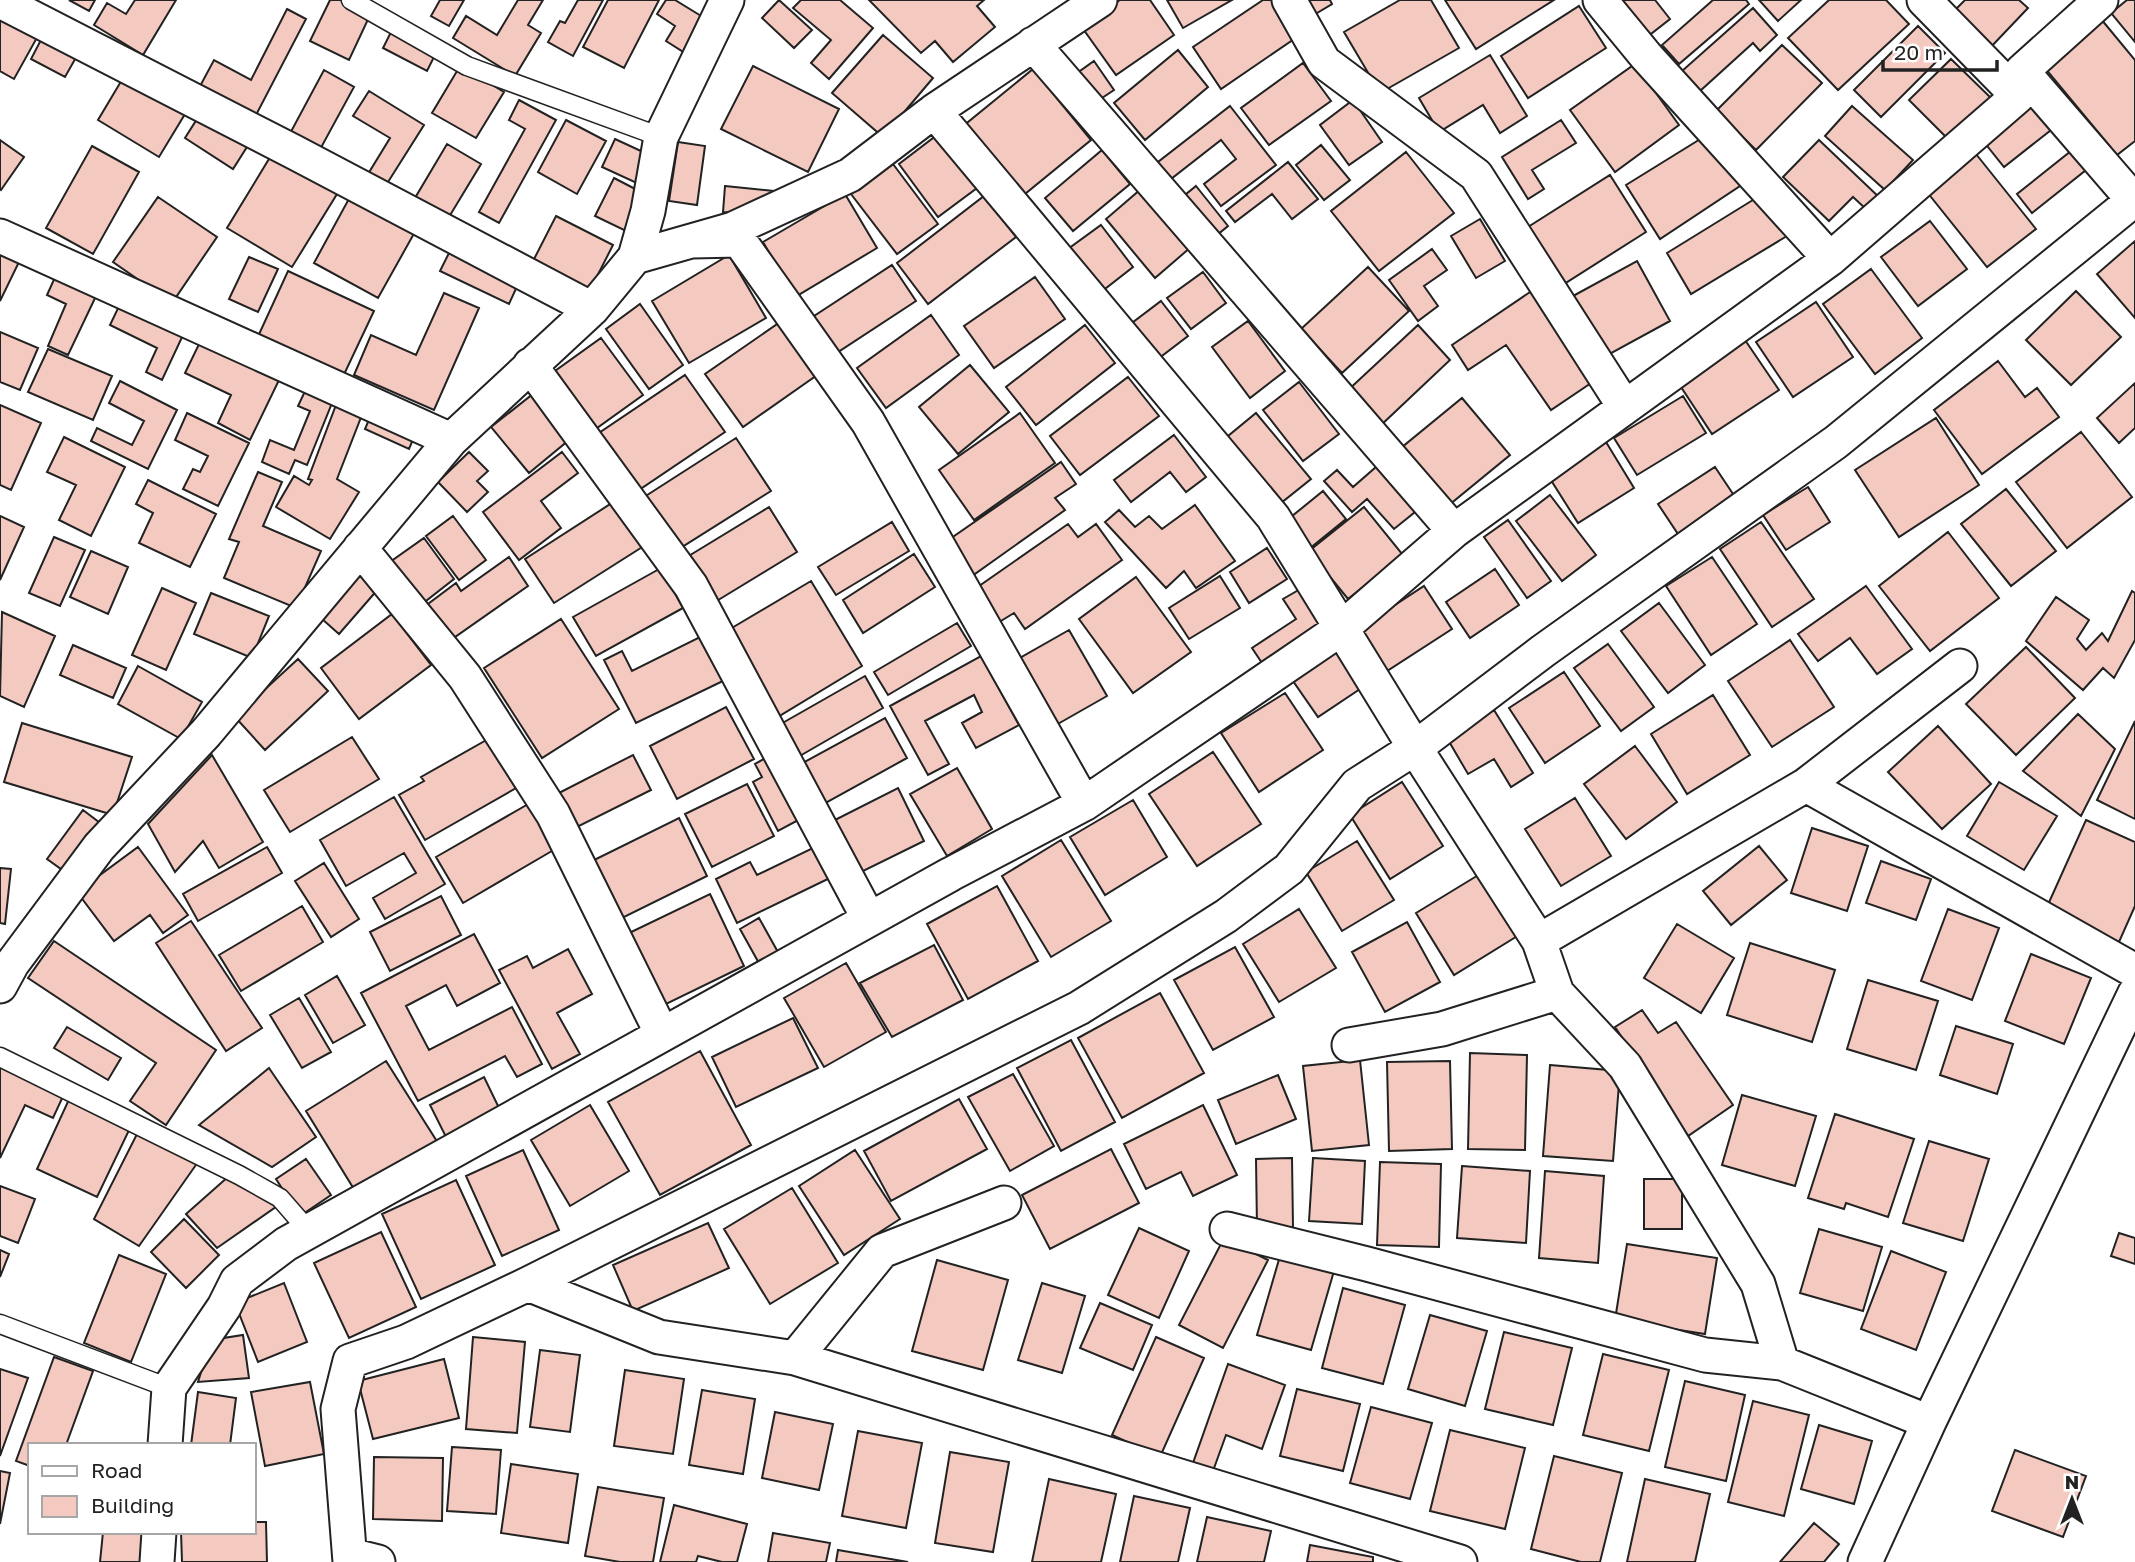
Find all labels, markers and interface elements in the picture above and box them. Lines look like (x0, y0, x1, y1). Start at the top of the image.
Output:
scale bar (1883, 28, 1997, 72)
text: 20 m (1894, 39, 1943, 65)
legend (28, 1443, 256, 1534)
text: Road (91, 1457, 142, 1483)
north arrow (2037, 1464, 2107, 1534)
text: N (2065, 1470, 2079, 1493)
text: Building (91, 1492, 174, 1518)

